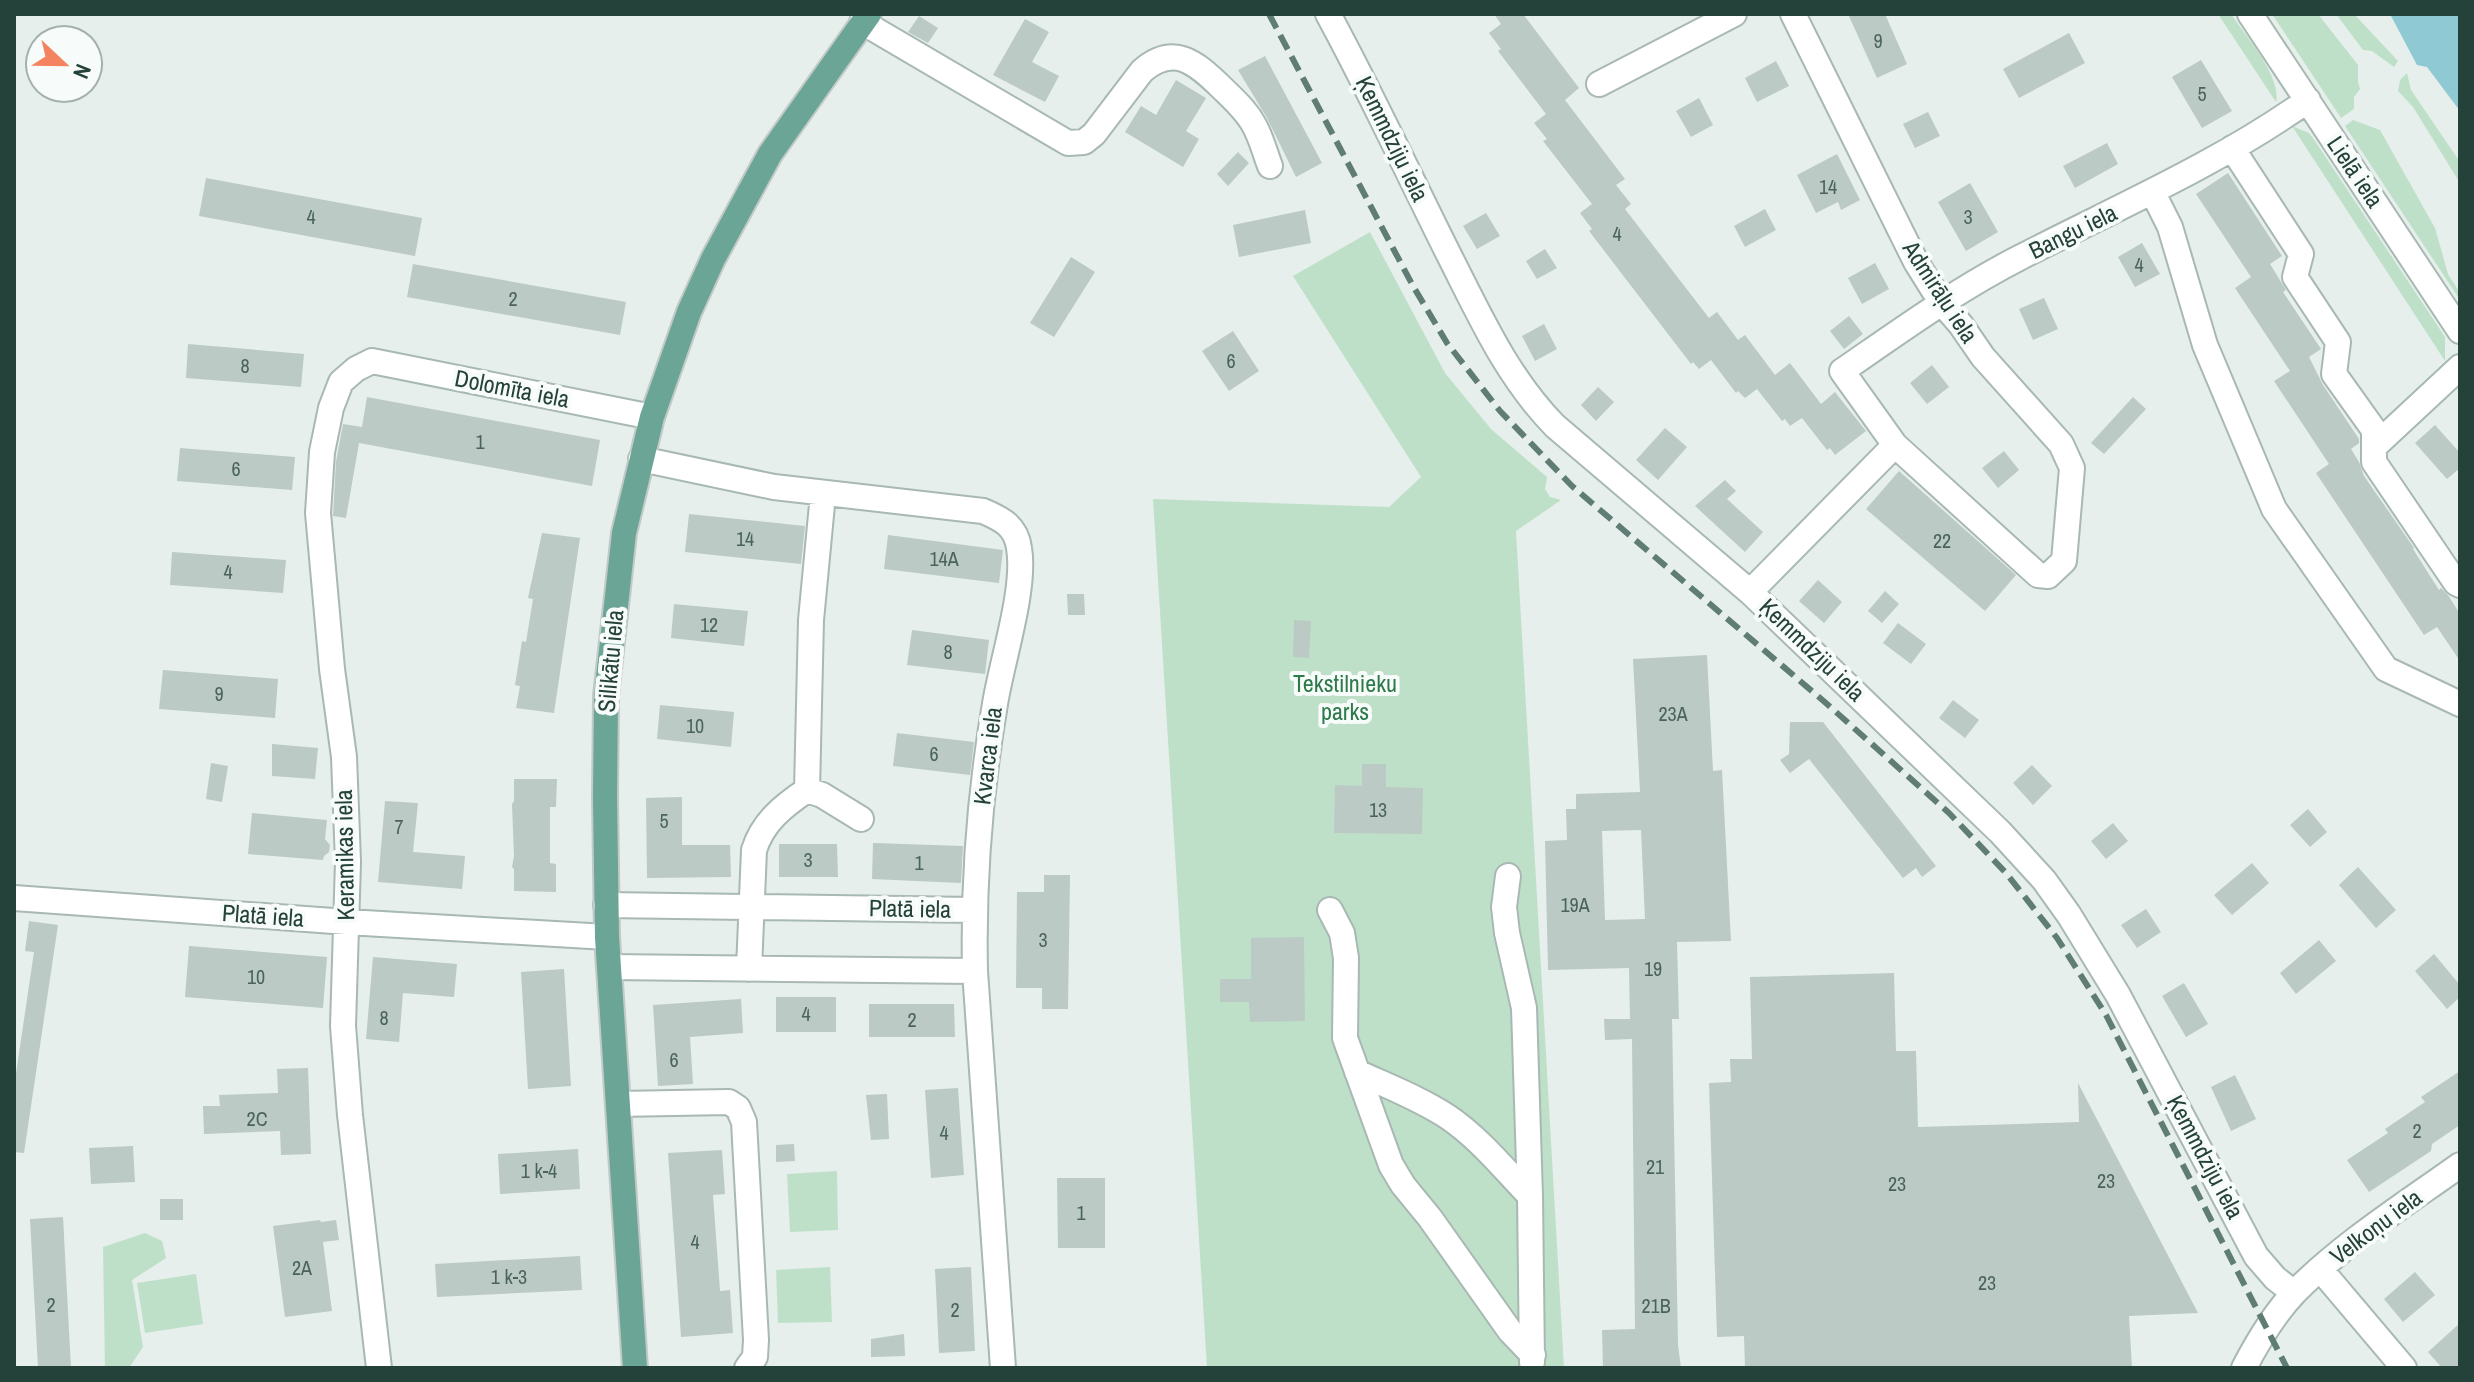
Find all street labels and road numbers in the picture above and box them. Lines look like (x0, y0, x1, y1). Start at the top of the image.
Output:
street label: Ķemmdziju iela (1349, 71, 1437, 207)
street label: Lielā iela (2320, 129, 2391, 214)
street label: Bangu iela (2023, 196, 2122, 266)
street label: Admirāļu iela (1895, 233, 1986, 349)
street label: Dolomīta iela (452, 361, 572, 415)
street label: Ķemmdziju iela (1753, 591, 1873, 708)
street label: Silikātu iela (590, 608, 630, 714)
street label: Kvarca iela (965, 705, 1009, 807)
street label: Keramikas iela (327, 789, 361, 921)
street label: Platā iela (869, 891, 951, 925)
street label: Platā iela (221, 896, 305, 934)
street label: Ķemmdziju iela (2160, 1089, 2252, 1224)
street label: Velkoņu iela (2323, 1181, 2428, 1271)

